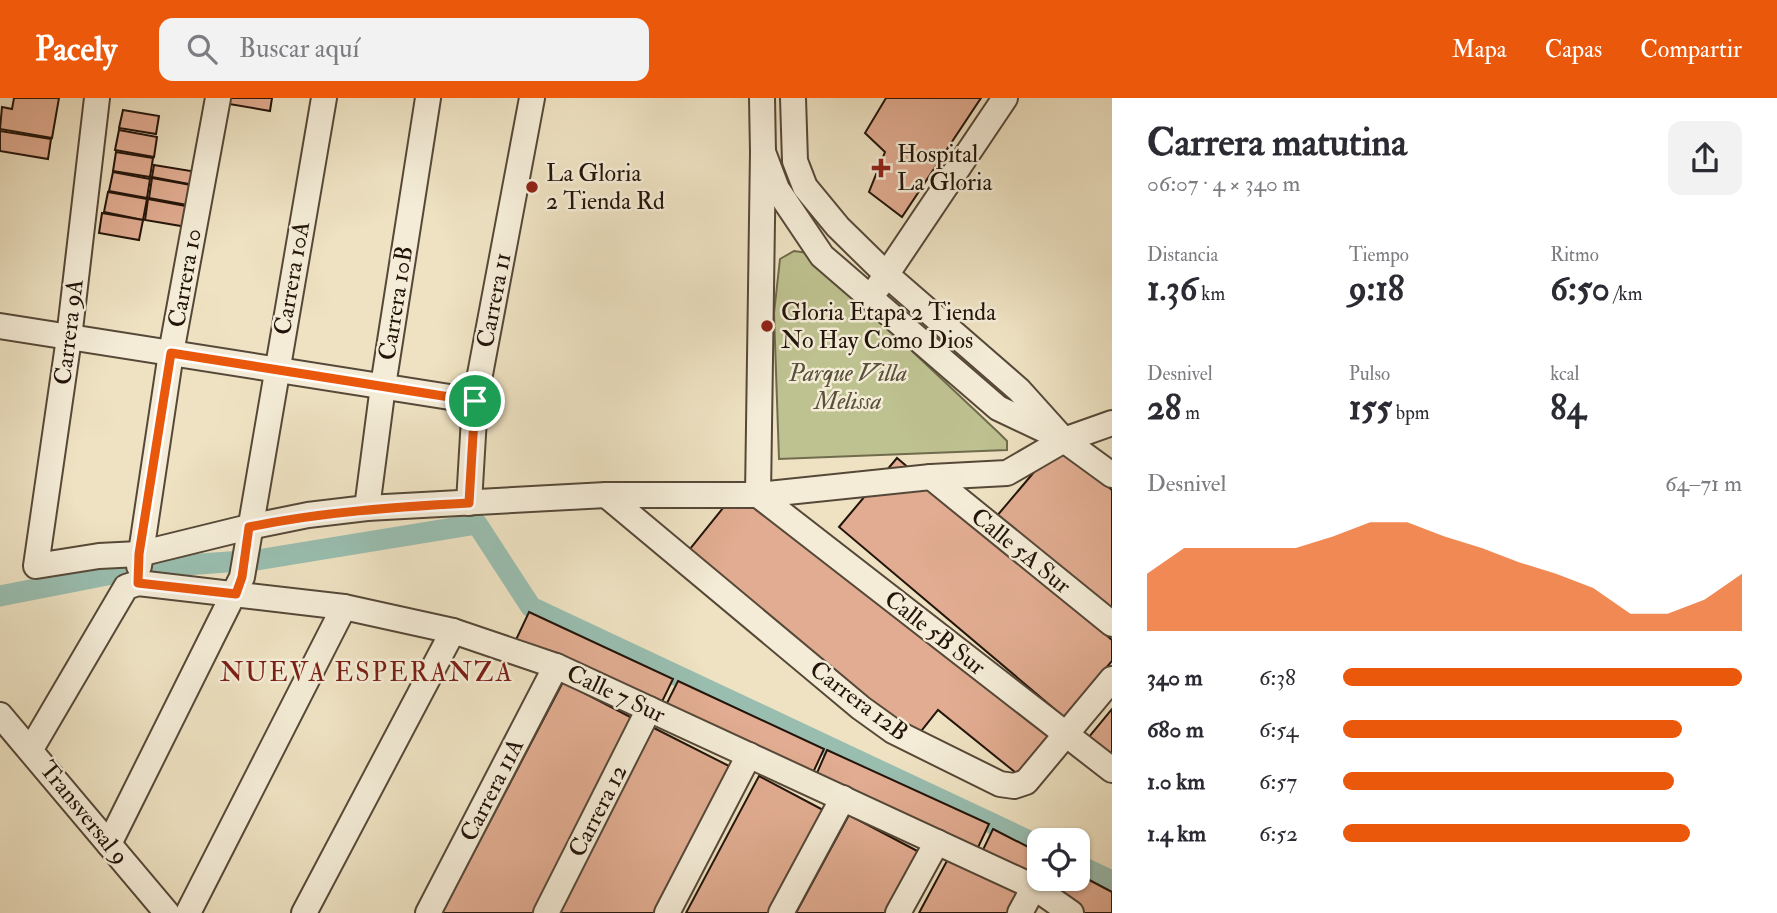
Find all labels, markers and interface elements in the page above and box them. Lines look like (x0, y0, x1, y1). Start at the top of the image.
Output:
search box (159, 18, 649, 81)
text: Pacely (35, 29, 117, 70)
icon: search (183, 30, 221, 68)
text: Buscar aquí (239, 33, 359, 65)
text: Mapa (1452, 34, 1507, 65)
text: Capas (1545, 34, 1602, 65)
text: Compartir (1640, 34, 1742, 65)
text: Carrera matutina (1147, 119, 1407, 167)
button: share (1668, 121, 1742, 195)
place label: Hospital La Gloria (897, 139, 993, 198)
place label: La Gloria 2 Tienda Rd (546, 158, 665, 217)
marker: Hospital La Gloria (871, 158, 891, 178)
text: 06:07 · 4 × 340 m (1147, 169, 1300, 198)
marker: La Gloria 2 Tienda Rd (524, 179, 540, 195)
street label: Carrera 10A (267, 219, 317, 337)
street label: Carrera 10 (161, 226, 209, 330)
text: Distancia (1147, 243, 1218, 267)
text: Tiempo (1349, 243, 1409, 267)
text: Ritmo (1550, 243, 1599, 267)
street label: Carrera 10B (372, 244, 420, 362)
street label: Carrera 11 (470, 250, 518, 350)
text: 1.36 (1147, 267, 1197, 311)
text: 9:18 (1349, 267, 1404, 311)
text: 6:50 (1550, 267, 1610, 311)
street label: Carrera 9A (47, 277, 91, 387)
text: km (1197, 282, 1225, 306)
text: /km (1610, 282, 1642, 306)
place label: Gloria Etapa 2 Tienda No Hay Como Dios (781, 297, 997, 356)
marker: Gloria Etapa 2 Tienda No Hay Como Dios (759, 318, 775, 334)
park label: Parque Villa Melissa (788, 358, 907, 417)
text: Desnivel (1147, 362, 1213, 386)
text: Pulso (1349, 362, 1390, 386)
text: kcal (1550, 362, 1579, 386)
pin (445, 371, 505, 431)
icon: arrive (456, 382, 494, 420)
text: 28 (1147, 386, 1181, 430)
text: 155 (1349, 386, 1392, 430)
text: 84 (1550, 386, 1586, 430)
text: m (1181, 401, 1200, 425)
text: bpm (1392, 401, 1429, 425)
text: Desnivel (1147, 469, 1226, 498)
text: 64–71 m (1665, 469, 1742, 498)
street label: Calle 5A Sur (965, 501, 1077, 601)
street label: Calle 5B Sur (878, 584, 992, 682)
street label: Carrera 12B (804, 654, 914, 748)
district label: NUEVA ESPERANZA (220, 657, 514, 689)
street label: Calle 7 Sur (562, 658, 670, 730)
text: 340 m (1147, 663, 1203, 692)
text: 6:38 (1259, 663, 1296, 692)
text: 680 m (1147, 715, 1204, 744)
text: 6:54 (1259, 715, 1298, 744)
street label: Carrera 11A (453, 733, 531, 847)
street label: Transversal 9 (33, 755, 135, 871)
street label: Carrera 12 (562, 760, 634, 862)
text: 1.0 km (1147, 767, 1205, 796)
text: 6:57 (1259, 767, 1297, 796)
text: 1.4 km (1147, 819, 1206, 848)
text: 6:52 (1259, 819, 1298, 848)
map controls (1027, 828, 1090, 891)
button: locate (1027, 828, 1090, 891)

